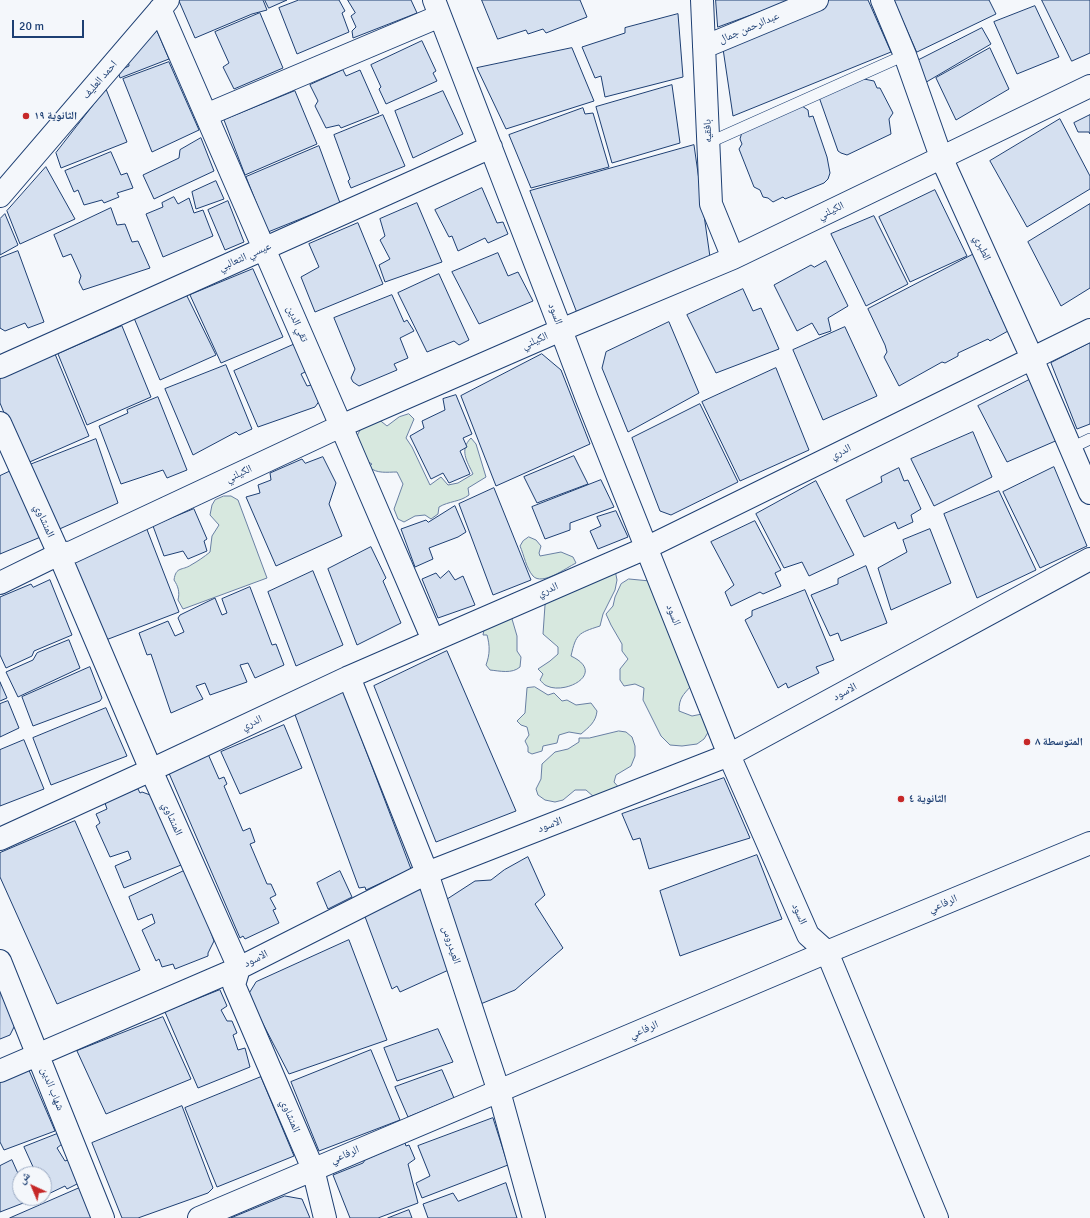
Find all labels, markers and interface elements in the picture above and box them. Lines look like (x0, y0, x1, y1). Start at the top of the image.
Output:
street label: عبدالرحمن جمال (717, 9, 781, 47)
scale bar (14, 12, 86, 38)
text: 20 m (19, 19, 44, 34)
street label: احمد العليف (80, 58, 120, 102)
place label: الثانوية ١٩ (34, 109, 77, 123)
marker: الثانوية ١٩ (21, 111, 31, 121)
street label: بافقيه (701, 119, 715, 143)
street label: الكيلني (816, 199, 846, 223)
street label: الطبري (970, 233, 994, 263)
street label: عيسي الثعالبي (217, 240, 273, 274)
street label: السود (545, 301, 565, 327)
street label: تقي الدين (283, 304, 311, 344)
street label: الكيلني (520, 329, 550, 353)
street label: الدري (829, 441, 853, 463)
street label: الكيلني (224, 462, 254, 486)
street label: المنشاوي (31, 502, 57, 540)
street label: الدري (536, 580, 560, 600)
street label: السود (663, 602, 683, 628)
street label: الاسود (831, 680, 859, 704)
street label: الدري (240, 713, 264, 733)
place label: المتوسطة ٨ (1035, 735, 1083, 749)
marker: المتوسطة ٨ (1022, 737, 1032, 747)
place label: الثانوية ٤ (909, 792, 947, 806)
marker: الثانوية ٤ (896, 794, 906, 804)
street label: المنشاوي (159, 800, 185, 838)
street label: الاسود (536, 814, 564, 836)
street label: الرفاعي (927, 892, 959, 916)
street label: السود (789, 901, 809, 927)
street label: العيدروس (439, 924, 463, 966)
street label: الاسود (242, 947, 270, 971)
street label: الرفاعي (628, 1018, 660, 1042)
street label: شهاب الدين (37, 1065, 67, 1113)
street label: المنشاوي (277, 1097, 303, 1135)
street label: الرفاعي (329, 1143, 361, 1167)
north arrow (12, 1166, 52, 1206)
text: ش (15, 1169, 33, 1186)

